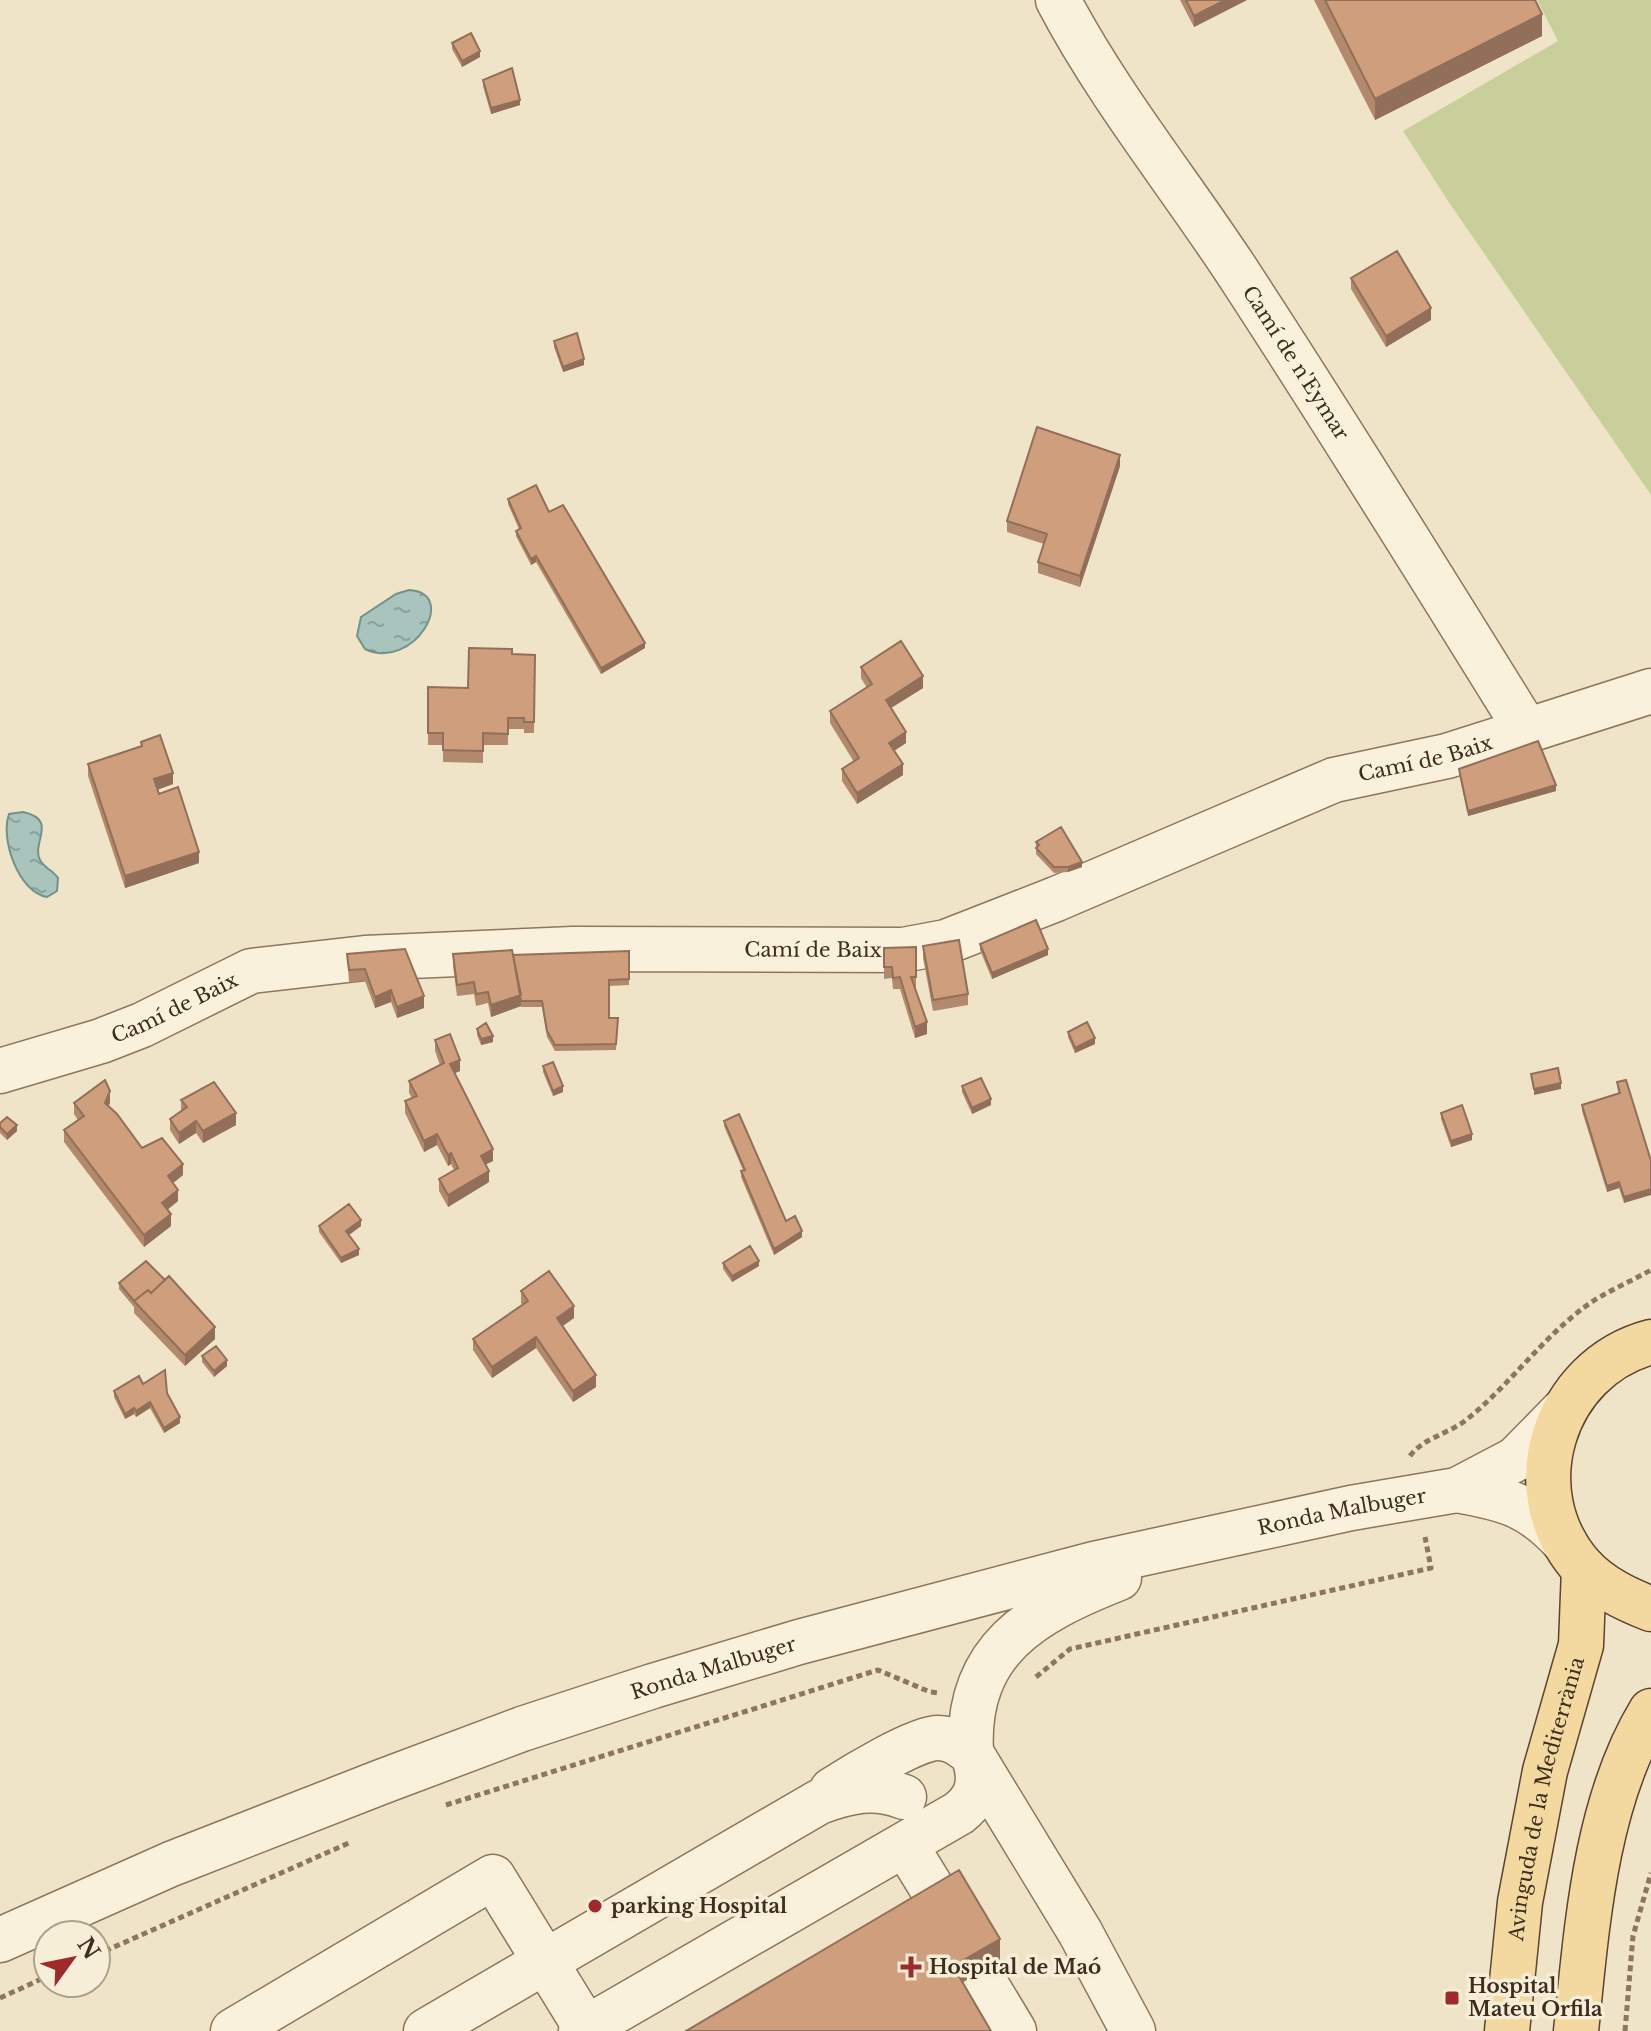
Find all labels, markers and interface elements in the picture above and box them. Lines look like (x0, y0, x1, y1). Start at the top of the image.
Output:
street label: Camí de n'Eymar (1238, 281, 1354, 445)
street label: Camí de Baix (1356, 730, 1495, 787)
street label: Camí de Baix (744, 938, 882, 962)
street label: Camí de Baix (108, 967, 242, 1048)
street label: Ronda Malbuger (1255, 1483, 1428, 1540)
street label: Ronda Malbuger (628, 1631, 799, 1705)
street label: Avinguda de la Mediterrània (1504, 1653, 1589, 1943)
place label: parking Hospital (611, 1894, 787, 1918)
marker: parking Hospital (586, 1897, 604, 1915)
north arrow (32, 1919, 112, 1999)
text: N (71, 1932, 105, 1965)
place label: Hospital de Maó (929, 1955, 1101, 1979)
marker: Hospital de Maó (900, 1956, 922, 1978)
place label: Hospital Mateu Orfila (1468, 1974, 1603, 2021)
marker: Hospital Mateu Orfila (1443, 1989, 1461, 2007)

